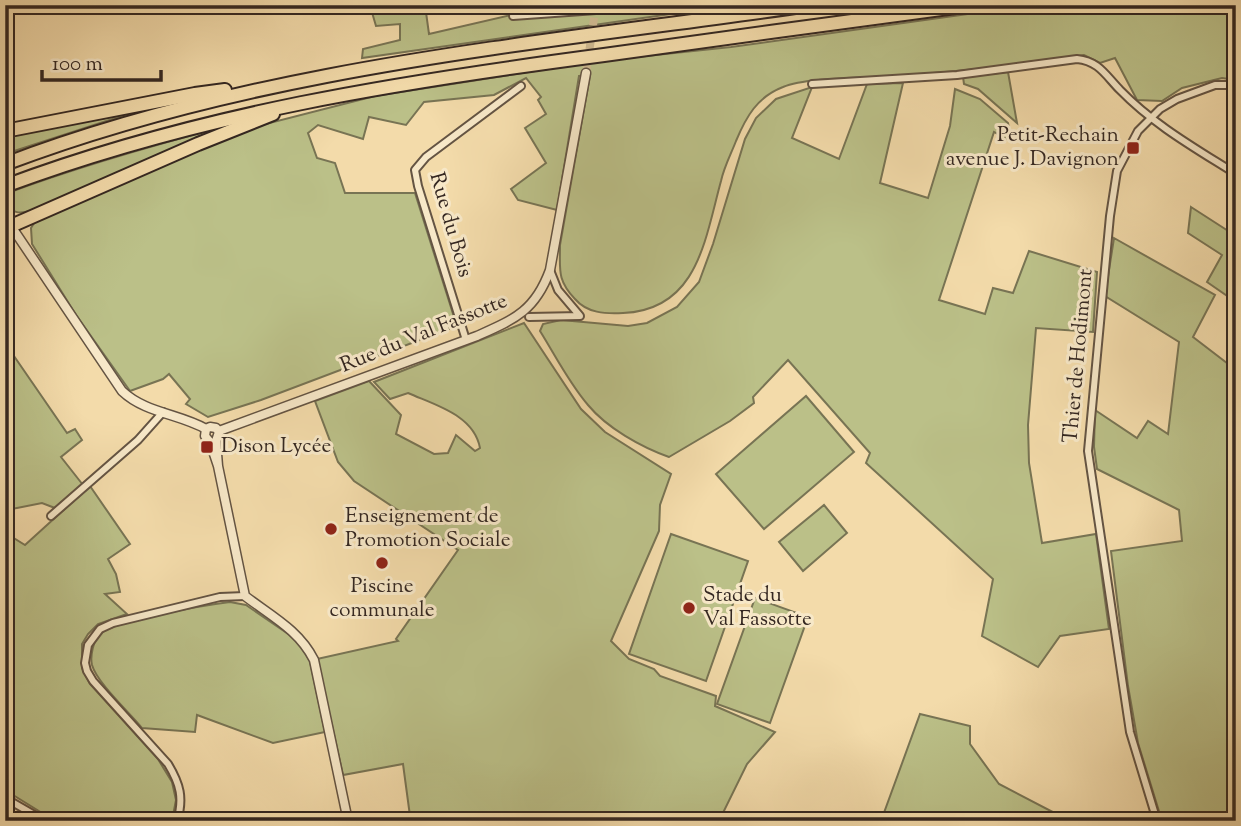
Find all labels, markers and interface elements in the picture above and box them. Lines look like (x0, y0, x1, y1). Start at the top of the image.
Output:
scale bar (42, 38, 161, 82)
text: 100 m (52, 50, 103, 80)
place label: Petit-Rechain avenue J. Davignon (946, 121, 1119, 175)
marker: Petit-Rechain avenue J. Davignon (1125, 140, 1141, 156)
street label: Rue du Bois (421, 169, 479, 281)
street label: Thier de Hodimont (1056, 268, 1102, 444)
street label: Rue du Val Fassotte (336, 287, 512, 381)
place label: Dison Lycée (221, 432, 331, 462)
marker: Dison Lycée (199, 439, 215, 455)
place label: Enseignement de Promotion Sociale (345, 502, 510, 556)
marker: Enseignement de Promotion Sociale (323, 521, 339, 537)
marker: Piscine communale (374, 555, 390, 571)
place label: Piscine communale (329, 572, 435, 626)
place label: Stade du Val Fassotte (703, 581, 812, 635)
marker: Stade du Val Fassotte (681, 600, 697, 616)

